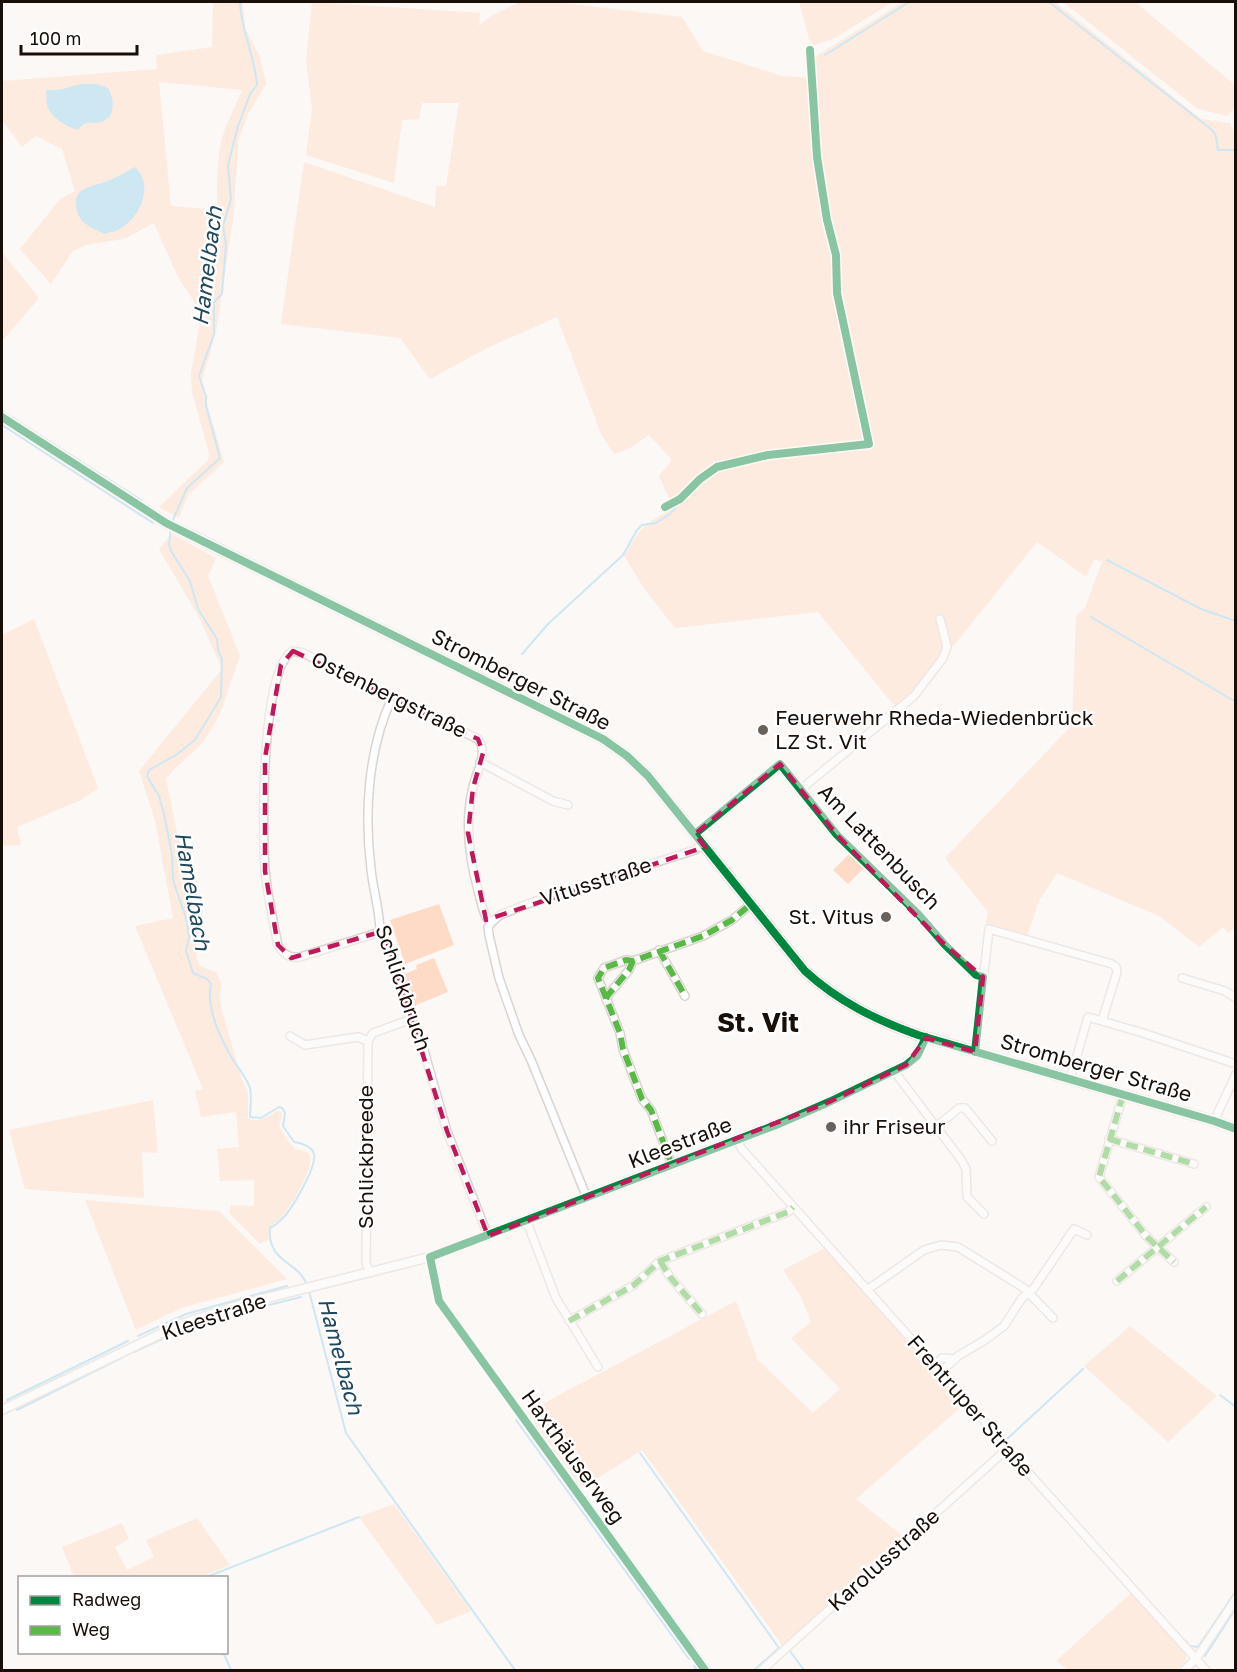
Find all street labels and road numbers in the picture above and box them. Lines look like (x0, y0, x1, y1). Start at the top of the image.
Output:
street label: Stromberger Straße (427, 623, 615, 736)
street label: Ostenbergstraße (307, 645, 471, 743)
street label: Am Lattenbusch (813, 778, 946, 915)
street label: Vitusstraße (537, 851, 655, 911)
street label: Schlickbruch (370, 921, 438, 1054)
street label: Stromberger Straße (998, 1027, 1195, 1107)
street label: Schlickbreede (352, 1085, 378, 1229)
street label: Kleestraße (624, 1110, 735, 1174)
street label: Kleestraße (158, 1287, 269, 1345)
street label: Frentruper Straße (902, 1329, 1039, 1481)
street label: Haxthäuserweg (516, 1384, 631, 1529)
street label: Karolusstraße (822, 1502, 944, 1616)

